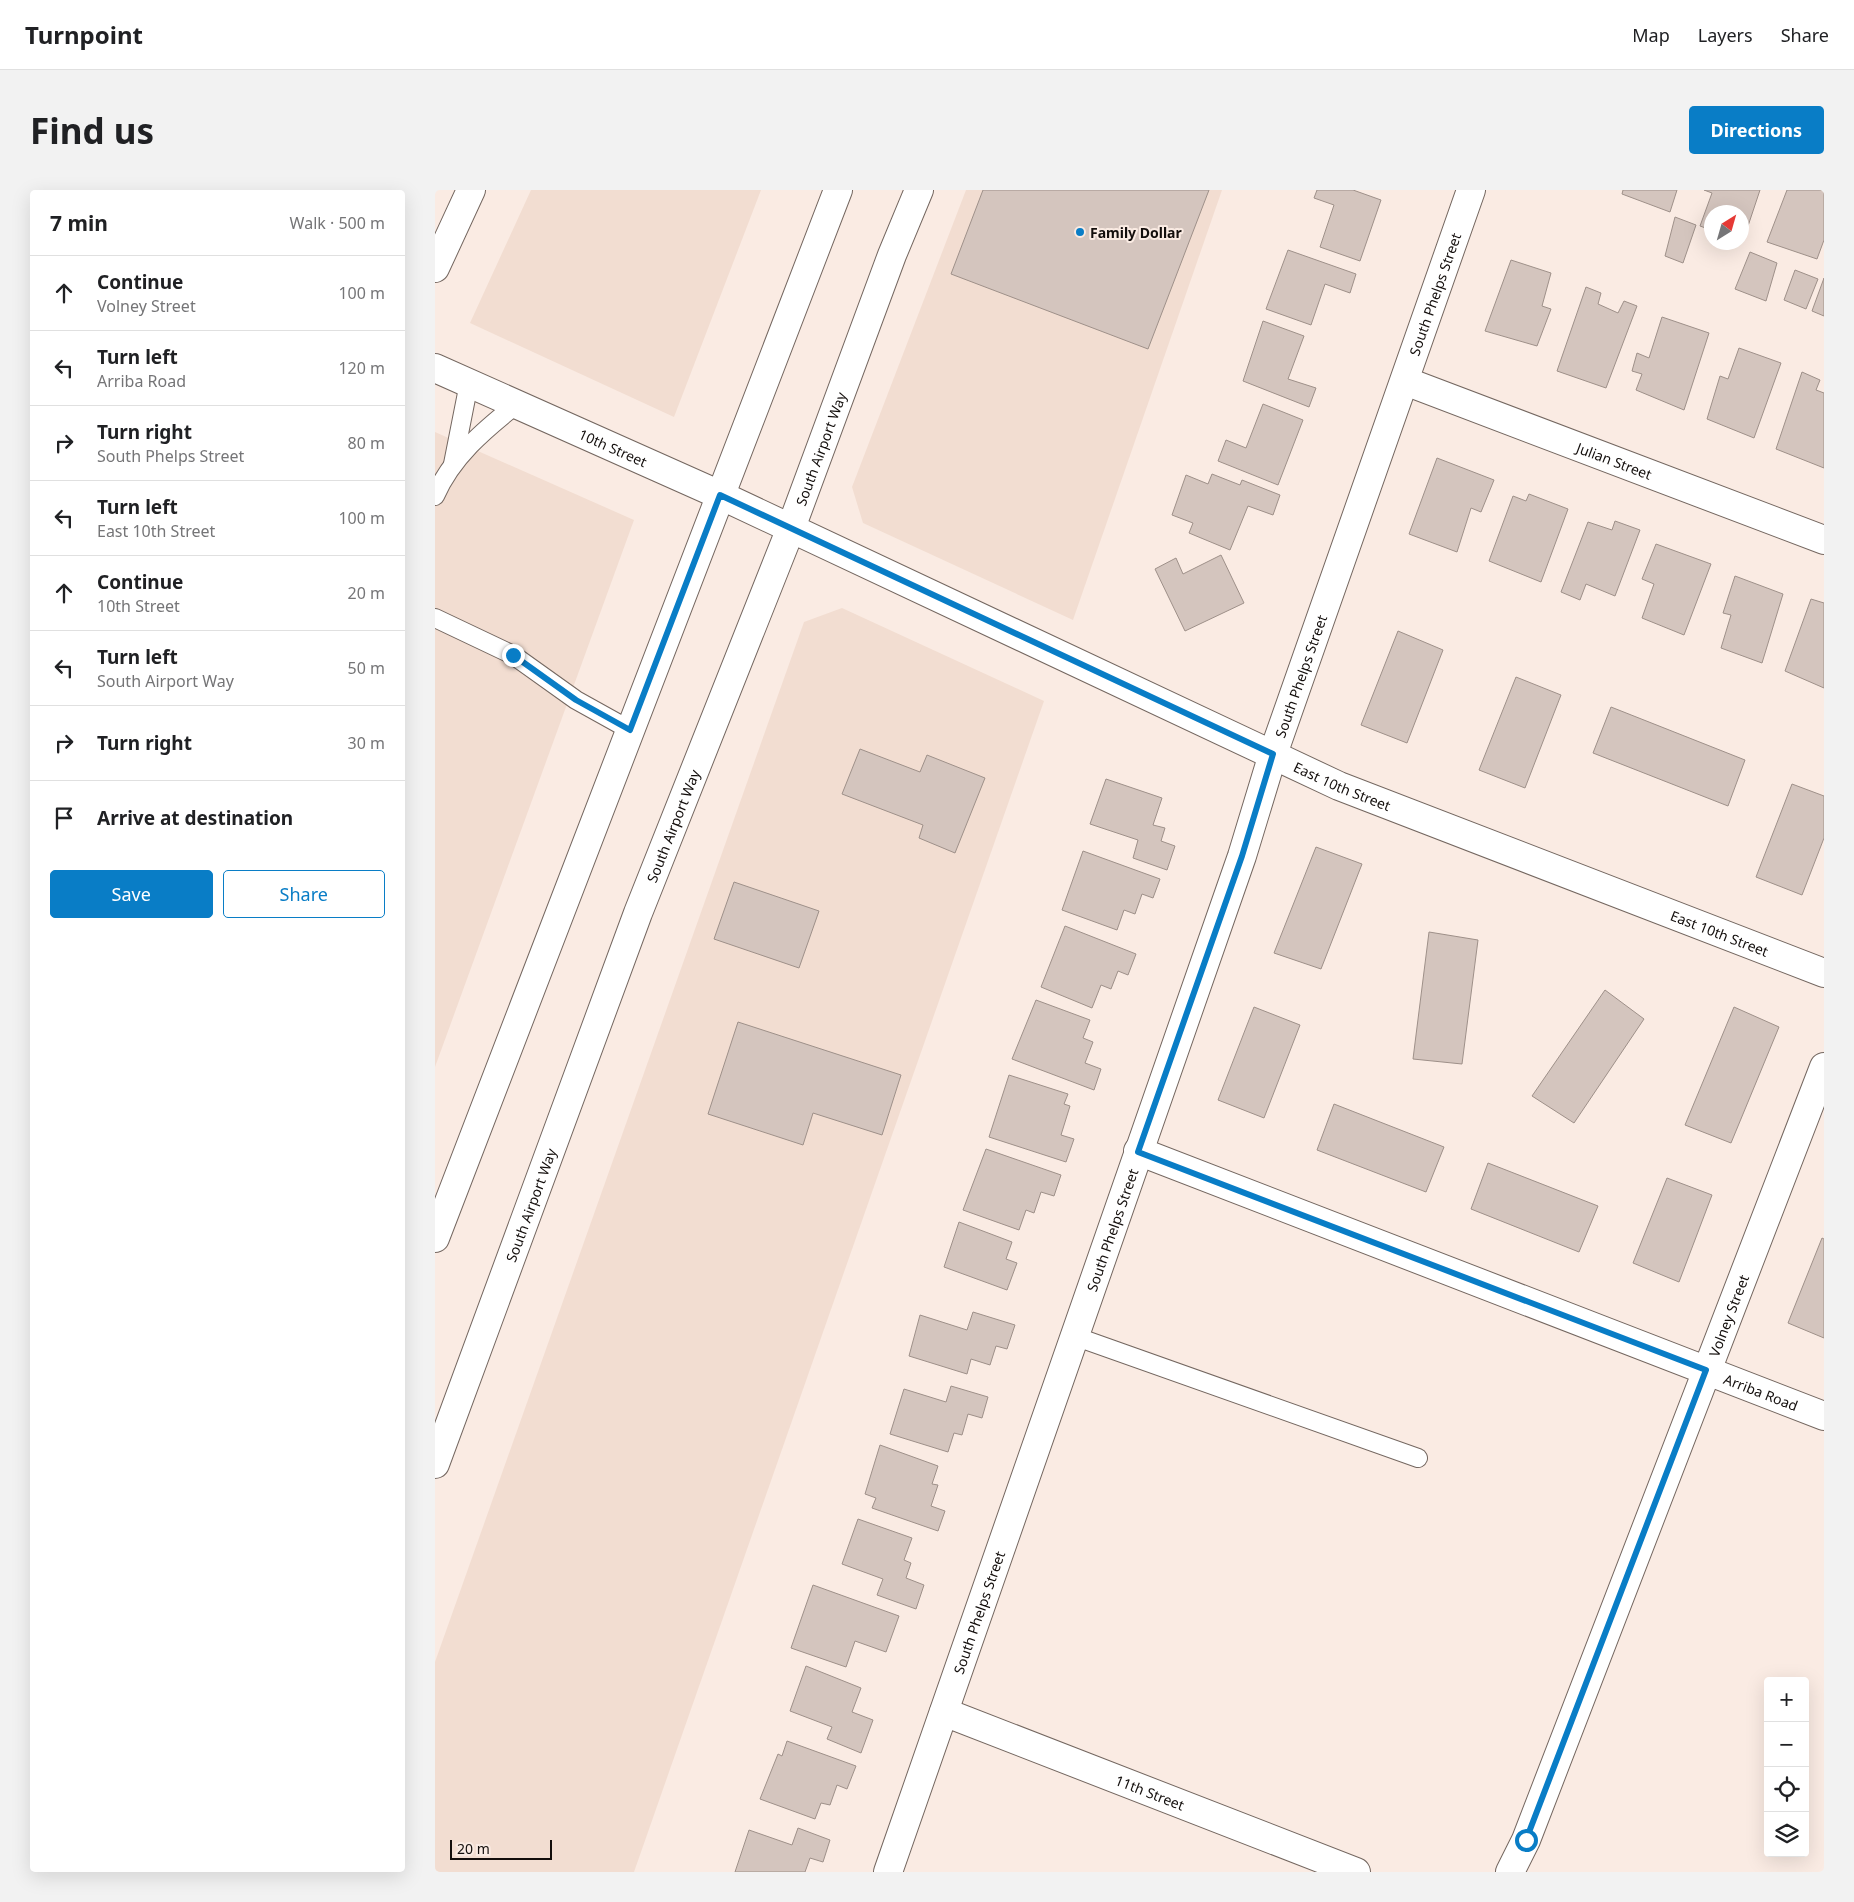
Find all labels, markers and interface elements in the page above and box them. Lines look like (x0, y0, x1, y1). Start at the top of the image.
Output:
text: Turnpoint (25, 18, 143, 51)
text: Map (1632, 23, 1670, 47)
text: Layers (1698, 23, 1753, 47)
text: Share (1781, 23, 1829, 47)
button: Directions (1689, 106, 1824, 154)
text: Find us (30, 107, 154, 154)
north arrow (1704, 205, 1749, 250)
text: 7 min (50, 209, 108, 237)
text: Walk · 500 m (290, 212, 385, 234)
place label: Family Dollar (1090, 223, 1182, 242)
marker: Family Dollar (1074, 226, 1086, 238)
street label: South Phelps Street (1404, 230, 1465, 358)
text: Continue (97, 269, 183, 295)
icon: ahead (50, 279, 78, 307)
text: 100 m (338, 282, 385, 304)
text: Volney Street (97, 295, 196, 317)
text: Turn left (97, 344, 178, 370)
icon: left (50, 354, 78, 382)
text: 120 m (338, 357, 385, 379)
text: Arriba Road (97, 370, 186, 392)
street label: South Airport Way (791, 388, 850, 508)
text: Turn right (97, 419, 192, 445)
street label: 10th Street (576, 424, 650, 471)
icon: right (50, 429, 78, 457)
text: 80 m (348, 432, 385, 454)
street label: Julian Street (1572, 437, 1655, 483)
text: South Phelps Street (97, 445, 244, 467)
text: Turn left (97, 494, 178, 520)
icon: left (50, 504, 78, 532)
text: 100 m (338, 507, 385, 529)
text: East 10th Street (97, 520, 215, 542)
text: Continue (97, 569, 183, 595)
icon: ahead (50, 579, 78, 607)
text: 20 m (348, 582, 385, 604)
text: 10th Street (97, 595, 180, 617)
street label: South Phelps Street (1270, 612, 1331, 740)
text: Turn left (97, 644, 178, 670)
route end (502, 644, 525, 667)
icon: left (50, 654, 78, 682)
text: 50 m (348, 657, 385, 679)
text: South Airport Way (97, 670, 234, 692)
icon: right (50, 729, 78, 757)
text: Turn right (97, 730, 192, 756)
text: 30 m (348, 732, 385, 754)
street label: East 10th Street (1291, 757, 1394, 815)
street label: South Airport Way (642, 766, 704, 885)
icon: arrive (50, 804, 78, 832)
text: Arrive at destination (97, 805, 293, 831)
button: Save (50, 870, 213, 918)
button: Share (223, 870, 385, 918)
street label: East 10th Street (1668, 905, 1771, 960)
street label: South Airport Way (501, 1145, 560, 1265)
street label: South Phelps Street (1082, 1166, 1142, 1294)
street label: Volney Street (1704, 1272, 1753, 1359)
street label: Arriba Road (1721, 1369, 1801, 1415)
street label: South Phelps Street (948, 1548, 1009, 1676)
map controls (1764, 1677, 1809, 1857)
button: + (1764, 1677, 1809, 1722)
button: − (1764, 1722, 1809, 1767)
button: locate (1764, 1767, 1809, 1812)
street label: 11th Street (1113, 1770, 1187, 1814)
button: layers (1764, 1812, 1809, 1857)
route start (1515, 1829, 1538, 1852)
scale bar (450, 1837, 553, 1860)
text: 20 m (457, 1839, 490, 1858)

